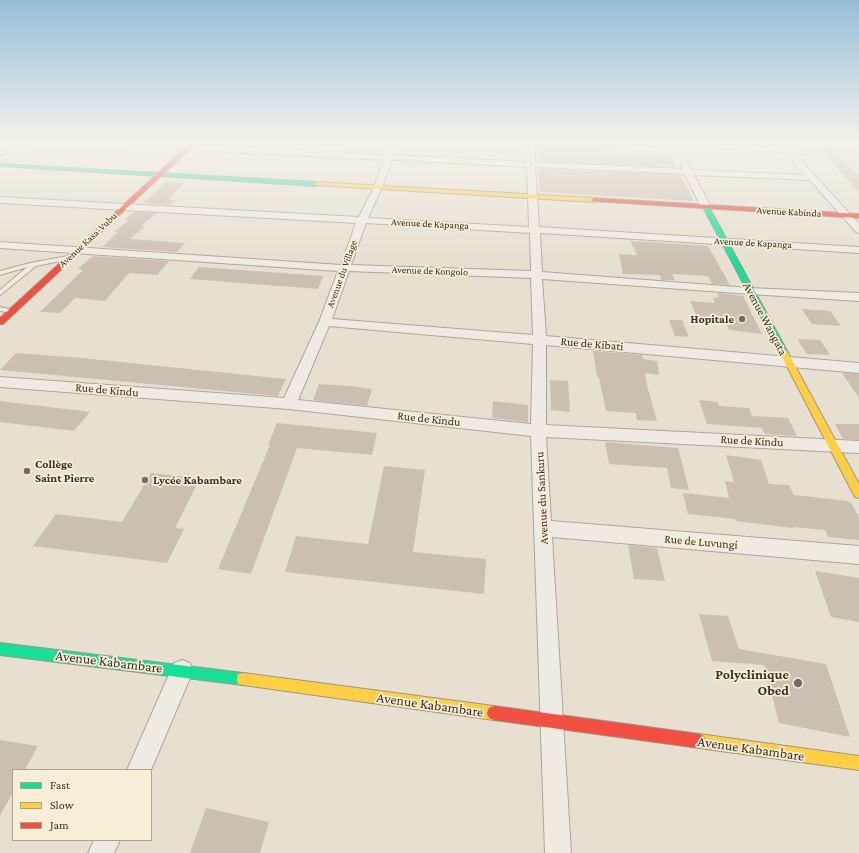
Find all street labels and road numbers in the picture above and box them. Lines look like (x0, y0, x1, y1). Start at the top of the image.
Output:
street label: Avenue Kabinda (756, 204, 822, 220)
street label: Avenue Kasa-Vubu (57, 210, 119, 270)
street label: Avenue de Kapanga (391, 216, 469, 232)
street label: Avenue de Kapanga (714, 235, 792, 251)
street label: Avenue du Village (324, 239, 360, 309)
street label: Avenue de Kongolo (392, 264, 468, 278)
street label: Avenue Wangata (740, 280, 790, 358)
street label: Rue de Kibati (560, 334, 624, 354)
street label: Rue de Kindu (75, 380, 139, 400)
street label: Rue de Kindu (397, 409, 461, 429)
street label: Rue de Kindu (720, 432, 784, 450)
street label: Avenue du Sankuru (532, 451, 552, 545)
street label: Rue de Luvungi (664, 532, 738, 552)
street label: Avenue Kabambare (55, 647, 163, 677)
street label: Avenue Kabambare (376, 689, 484, 721)
street label: Avenue Kabambare (697, 733, 805, 765)

